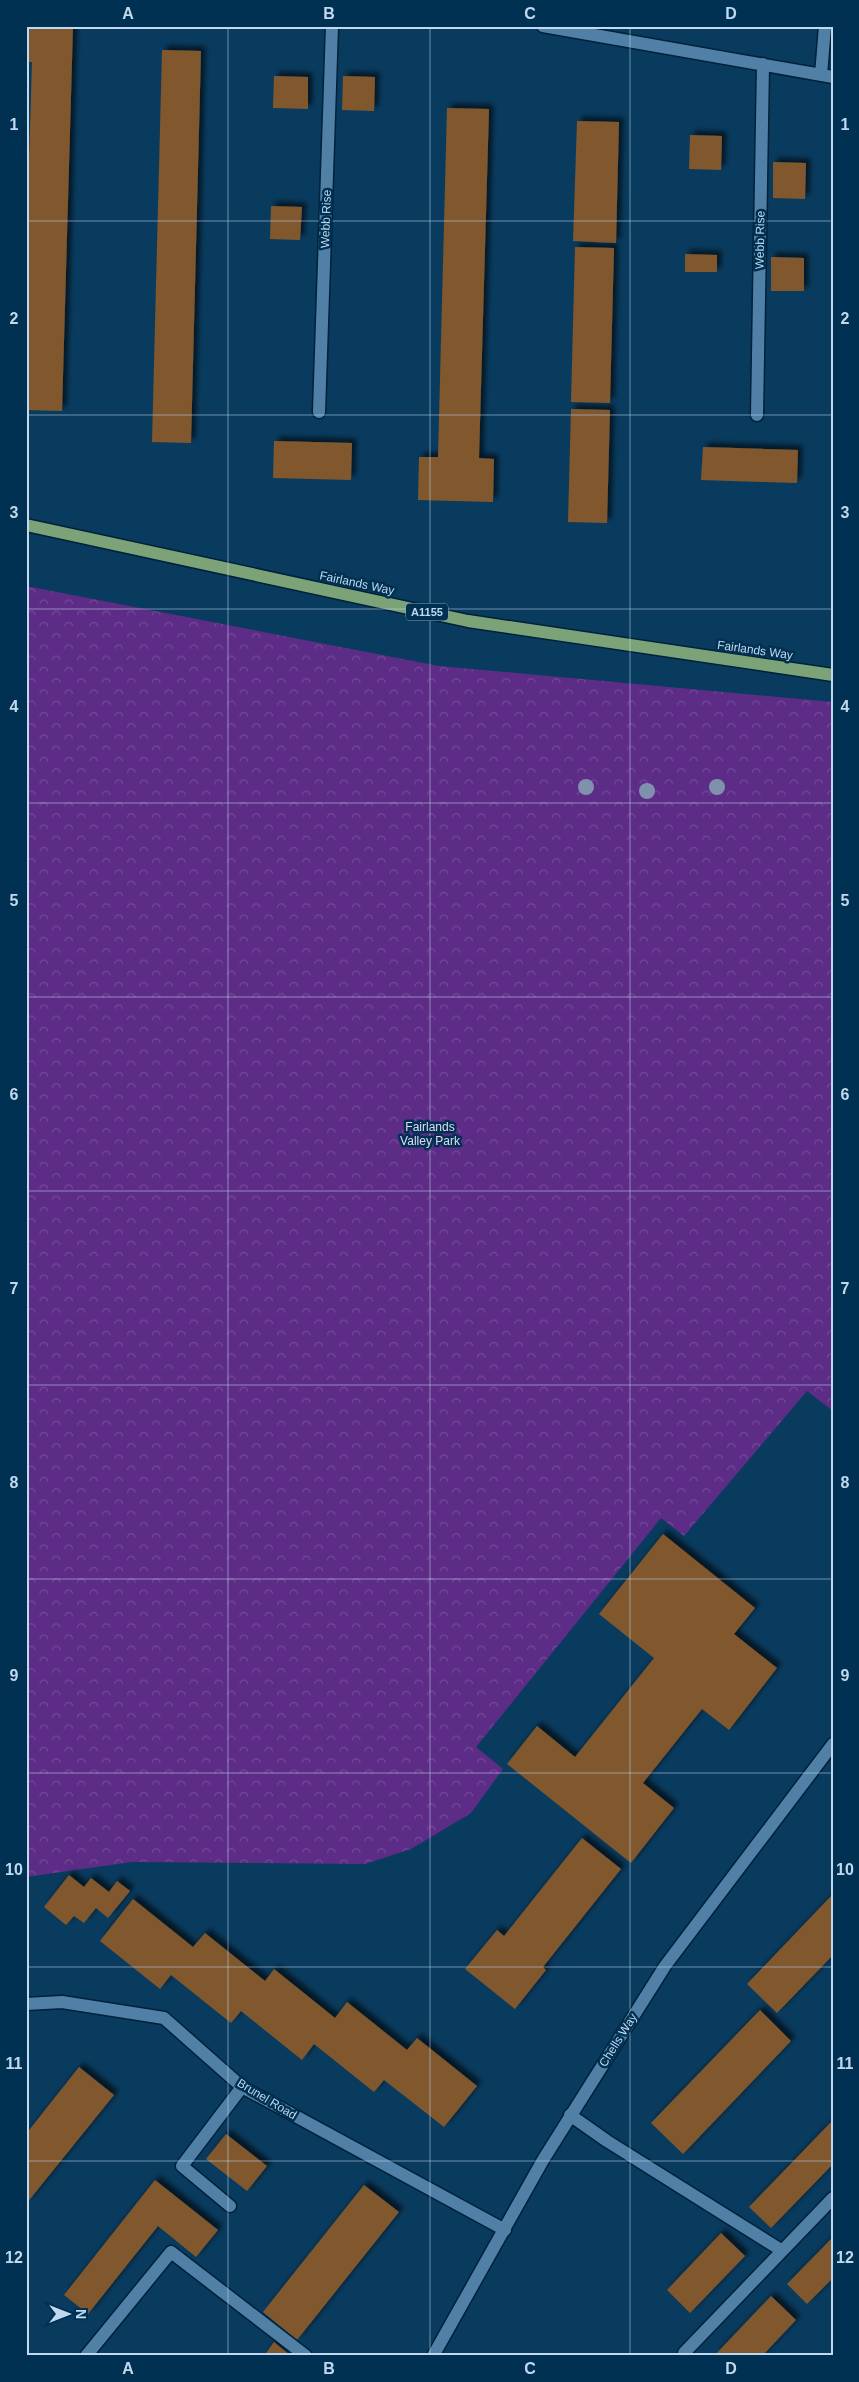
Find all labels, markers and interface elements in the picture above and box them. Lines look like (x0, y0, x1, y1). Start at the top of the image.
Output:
text: A (122, 5, 134, 22)
text: B (323, 5, 335, 22)
text: C (524, 5, 536, 22)
text: D (725, 5, 737, 22)
text: 1 (10, 116, 19, 133)
text: 1 (841, 116, 850, 133)
street label: Webb Rise (318, 189, 334, 248)
street label: Webb Rise (752, 210, 768, 269)
text: 2 (10, 310, 19, 327)
text: 2 (841, 310, 850, 327)
text: 3 (10, 504, 19, 521)
text: 3 (841, 504, 850, 521)
street label: Fairlands Way (318, 568, 396, 598)
road number: A1155 (406, 604, 448, 620)
street label: Fairlands Way (716, 638, 794, 662)
text: 4 (10, 698, 19, 715)
text: 4 (841, 698, 850, 715)
text: 5 (10, 892, 19, 909)
text: 5 (841, 892, 850, 909)
text: 6 (10, 1086, 19, 1103)
text: 6 (841, 1086, 850, 1103)
park label: Fairlands Valley Park (400, 1120, 461, 1148)
text: 7 (10, 1280, 19, 1297)
text: 7 (841, 1280, 850, 1297)
text: 8 (10, 1474, 19, 1491)
text: 8 (841, 1474, 850, 1491)
text: 9 (10, 1667, 19, 1684)
text: 9 (841, 1667, 850, 1684)
text: 10 (5, 1861, 23, 1878)
text: 10 (836, 1861, 854, 1878)
street label: Chells Way (596, 2011, 640, 2069)
text: 11 (6, 2055, 23, 2072)
text: 11 (837, 2055, 854, 2072)
street label: Brunel Road (235, 2076, 299, 2122)
text: 12 (5, 2249, 23, 2266)
text: 12 (836, 2249, 854, 2266)
north arrow (42, 2290, 92, 2340)
text: N (73, 2309, 89, 2319)
text: A (122, 2360, 134, 2377)
text: B (323, 2360, 335, 2377)
text: C (524, 2360, 536, 2377)
text: D (725, 2360, 737, 2377)

